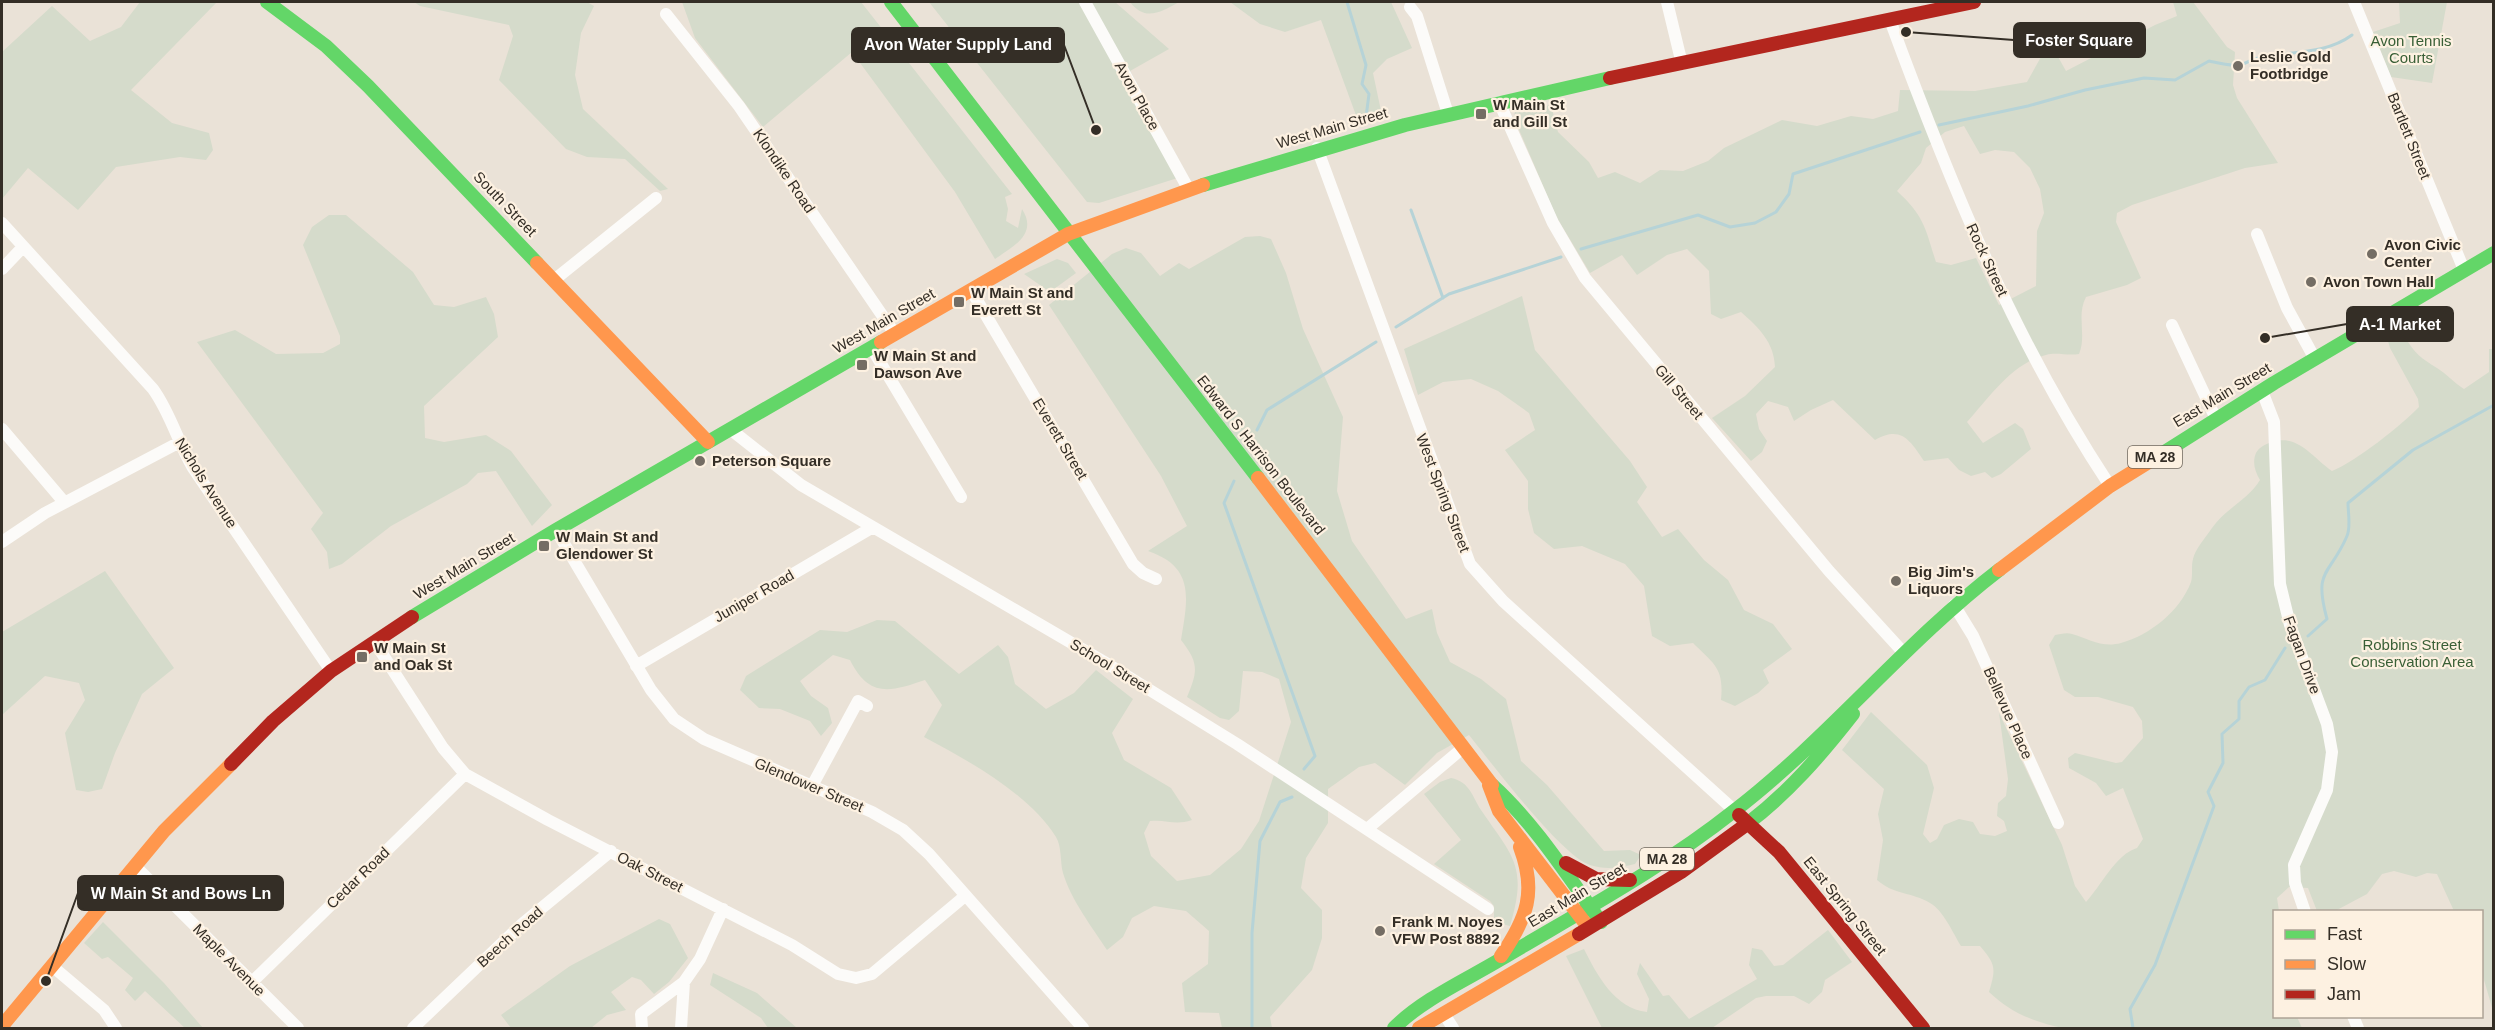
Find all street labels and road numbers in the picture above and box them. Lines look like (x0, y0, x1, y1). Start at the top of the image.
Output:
street label: Avon Place (1112, 59, 1163, 133)
street label: Bartlett Street (2384, 90, 2435, 182)
street label: West Main Street (1274, 103, 1390, 152)
street label: Klondike Road (750, 126, 819, 216)
street label: South Street (470, 168, 541, 240)
street label: Rock Street (1963, 221, 2012, 300)
street label: West Main Street (830, 284, 938, 357)
street label: East Main Street (2170, 358, 2274, 430)
street label: Gill Street (1652, 361, 1708, 423)
street label: Edward S Harrison Boulevard (1194, 372, 1329, 538)
street label: Everett Street (1030, 395, 1092, 483)
street label: West Spring Street (1413, 431, 1474, 555)
street label: Nichols Avenue (172, 435, 241, 531)
road number: MA 28 (2128, 446, 2182, 468)
street label: West Main Street (410, 528, 518, 602)
street label: Juniper Road (711, 566, 797, 625)
street label: Fagan Drive (2281, 614, 2324, 696)
street label: School Street (1067, 635, 1154, 696)
street label: Bellevue Place (1981, 664, 2036, 762)
street label: Glendower Street (752, 754, 867, 815)
street label: Cedar Road (323, 843, 393, 912)
street label: Oak Street (614, 848, 687, 896)
road number: MA 28 (1640, 848, 1694, 870)
street label: East Spring Street (1800, 853, 1891, 959)
street label: East Main Street (1525, 858, 1629, 930)
street label: Beech Road (473, 903, 546, 971)
street label: Maple Avenue (190, 920, 269, 999)

